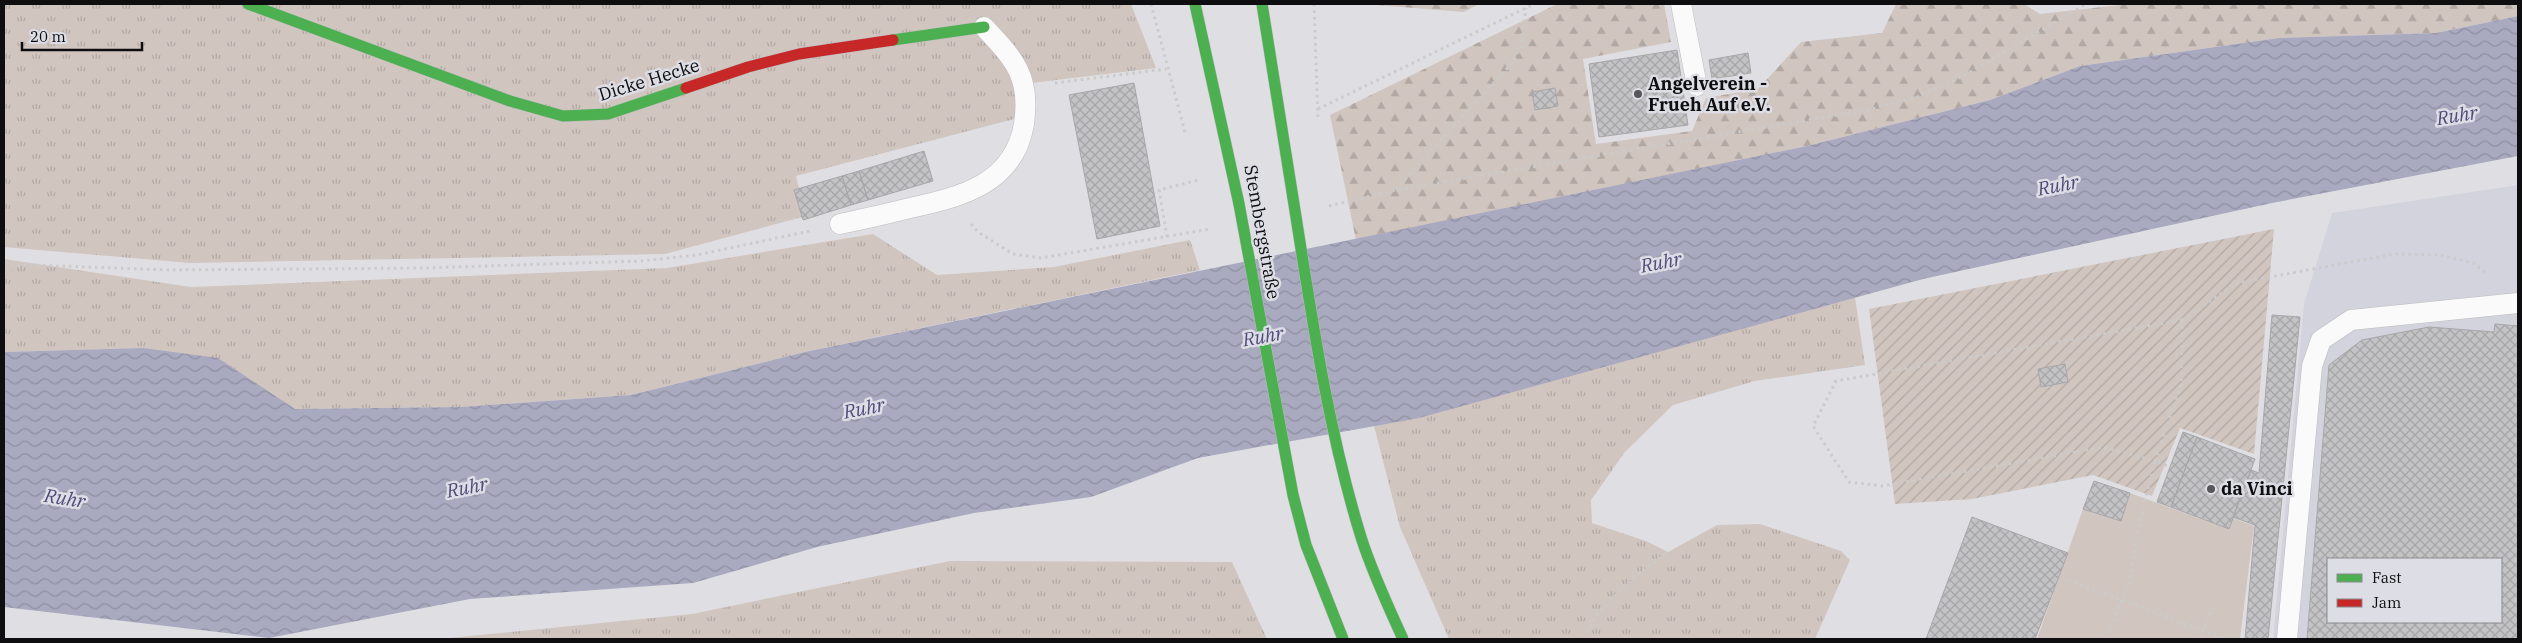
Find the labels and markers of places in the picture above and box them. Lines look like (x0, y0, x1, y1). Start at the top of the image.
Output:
place label: Angelverein - Frueh Auf e.V. (1648, 72, 1771, 116)
marker: Angelverein - Frueh Auf e.V. (1632, 88, 1644, 100)
place label: da Vinci (2221, 477, 2293, 500)
marker: da Vinci (2205, 483, 2217, 495)

